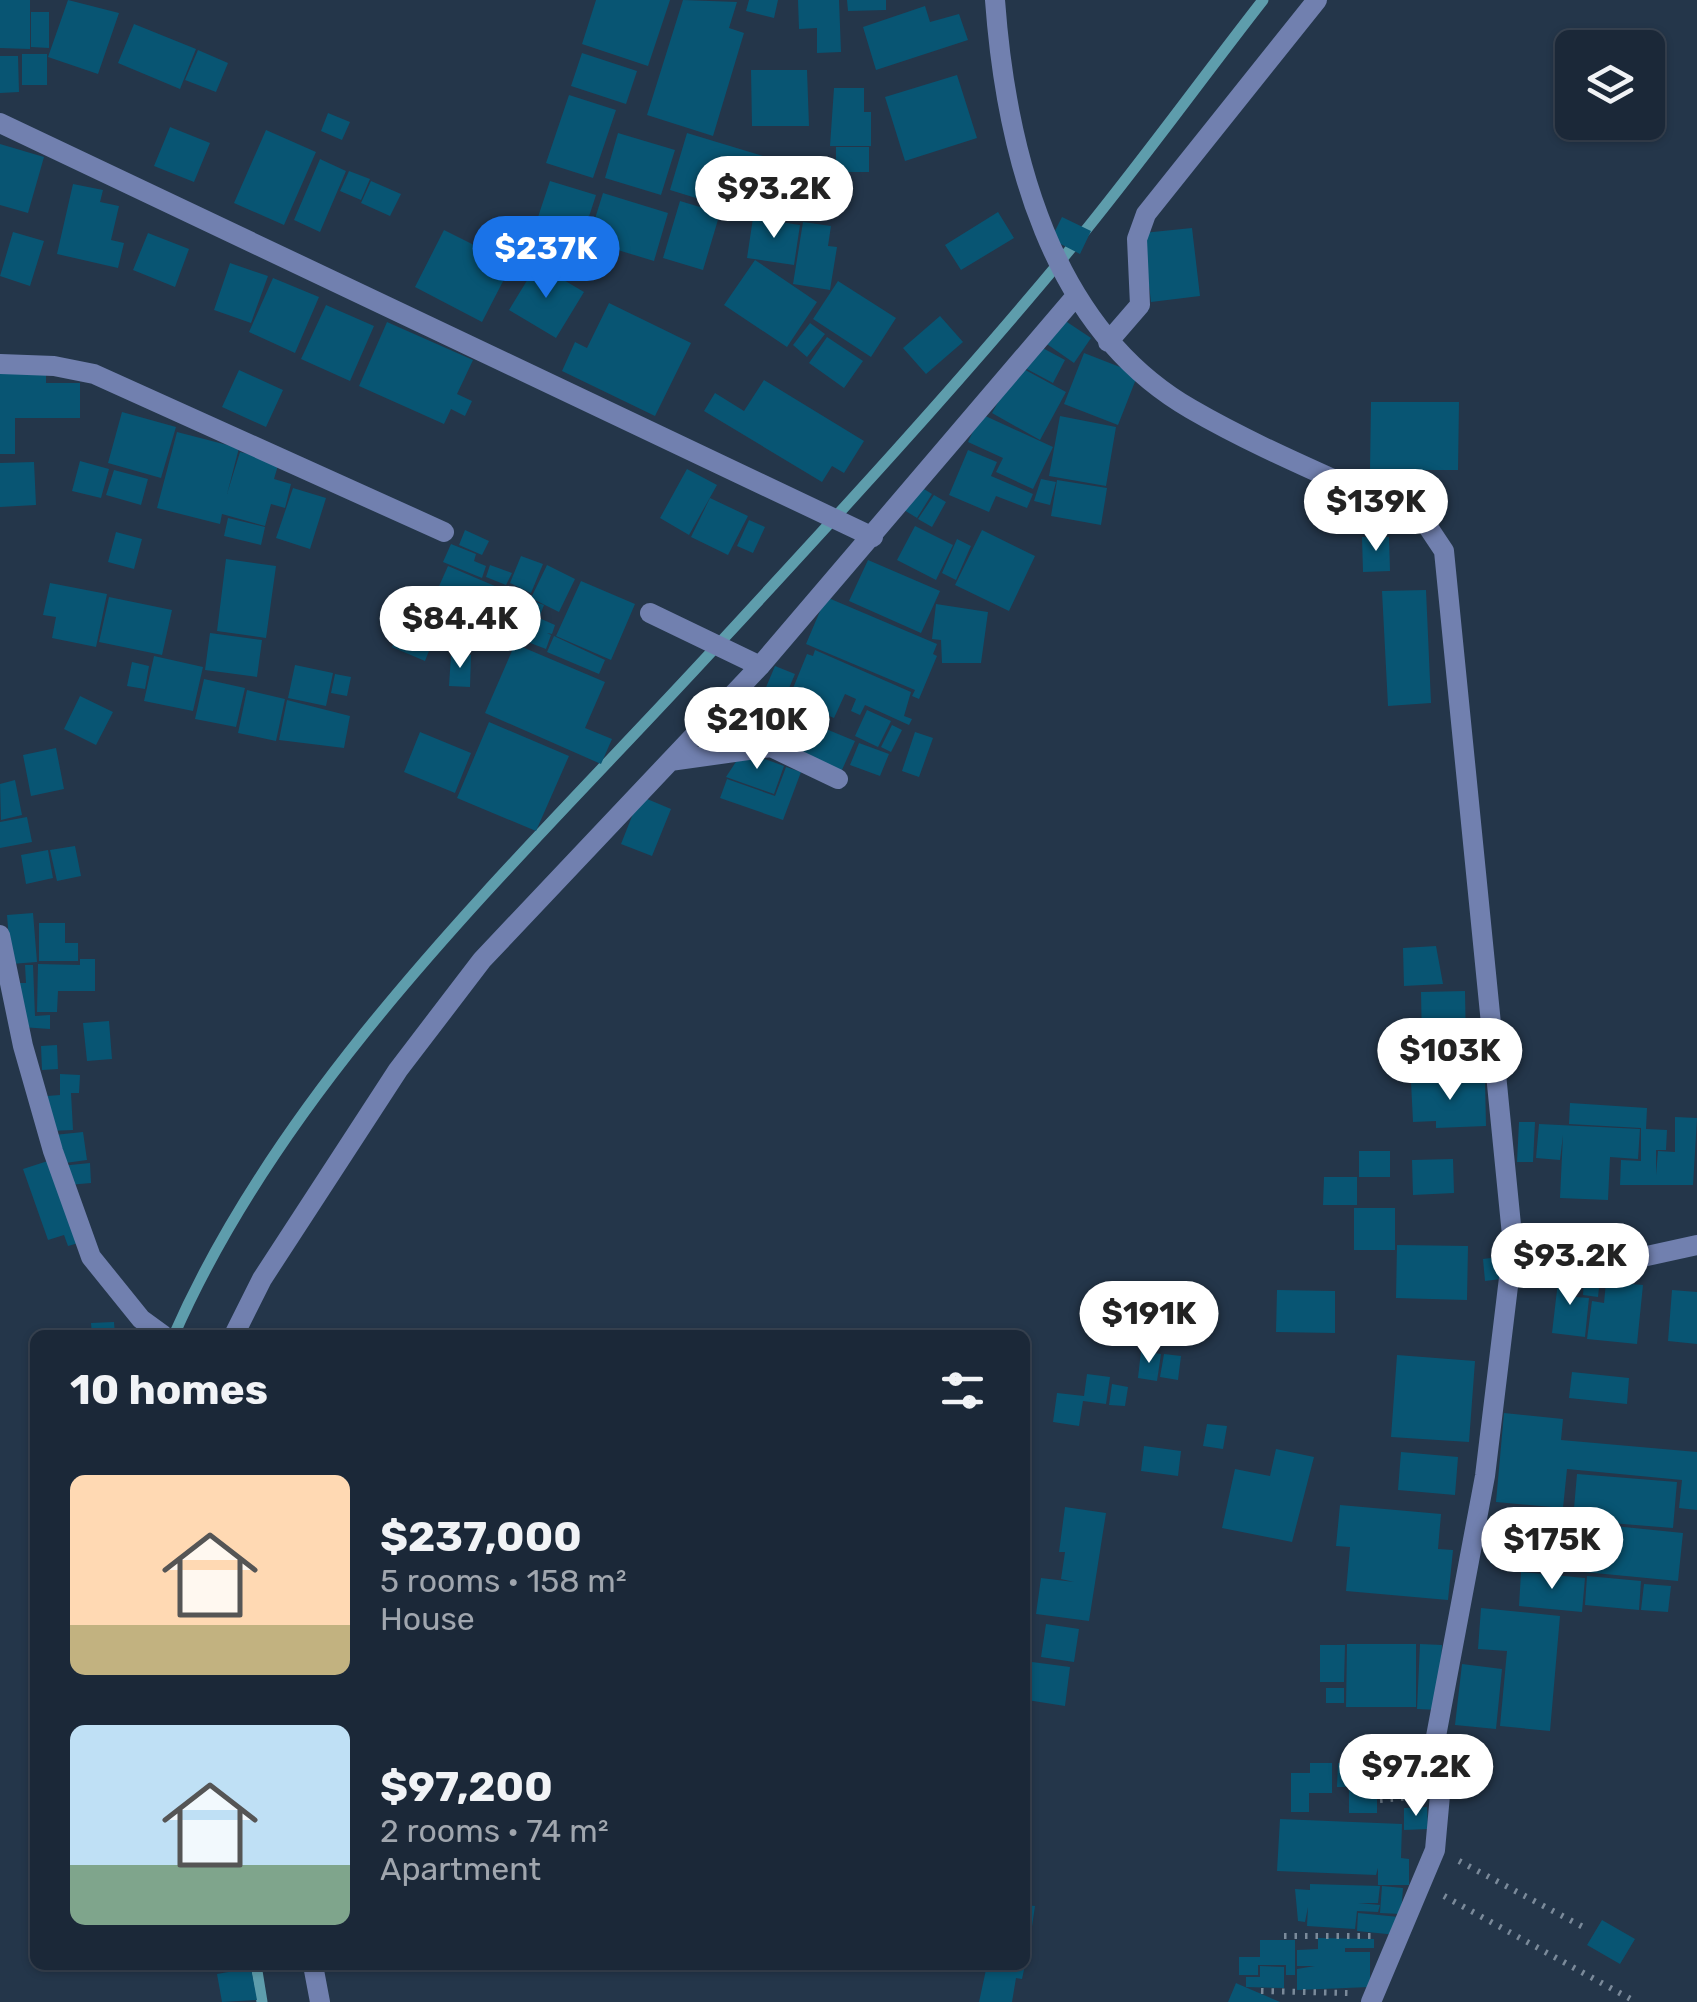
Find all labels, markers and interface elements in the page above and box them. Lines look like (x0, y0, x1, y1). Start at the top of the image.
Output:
map controls (1555, 30, 1665, 140)
button: layers (1555, 30, 1665, 140)
pin: $93.2K (693, 156, 855, 241)
text: $93.2K (717, 169, 831, 207)
pin: $237K (476, 216, 616, 301)
text: $237K (495, 229, 597, 267)
pin: $139K (1306, 469, 1446, 554)
text: $139K (1326, 482, 1426, 520)
pin: $84.4K (379, 586, 541, 671)
text: $84.4K (402, 599, 518, 637)
pin: $210K (687, 687, 827, 772)
text: $210K (706, 700, 808, 738)
pin: $103K (1380, 1018, 1520, 1103)
text: $103K (1399, 1031, 1501, 1069)
pin: $93.2K (1489, 1223, 1651, 1308)
text: $93.2K (1513, 1236, 1627, 1274)
pin: $191K (1079, 1281, 1219, 1366)
text: $191K (1102, 1294, 1196, 1332)
icon: filters (935, 1363, 990, 1418)
text: 10 homes (70, 1365, 268, 1415)
pin: $175K (1482, 1507, 1622, 1592)
text: $237,000 (380, 1512, 582, 1562)
icon: home (150, 1515, 270, 1635)
text: $175K (1503, 1520, 1601, 1558)
text: 5 rooms · 158 m² (380, 1562, 627, 1600)
text: House (380, 1600, 475, 1638)
pin: $97.2K (1335, 1734, 1497, 1819)
text: $97.2K (1361, 1747, 1471, 1785)
text: $97,200 (380, 1762, 553, 1812)
icon: home (150, 1765, 270, 1885)
text: 2 rooms · 74 m² (380, 1812, 609, 1850)
text: Apartment (380, 1850, 541, 1888)

